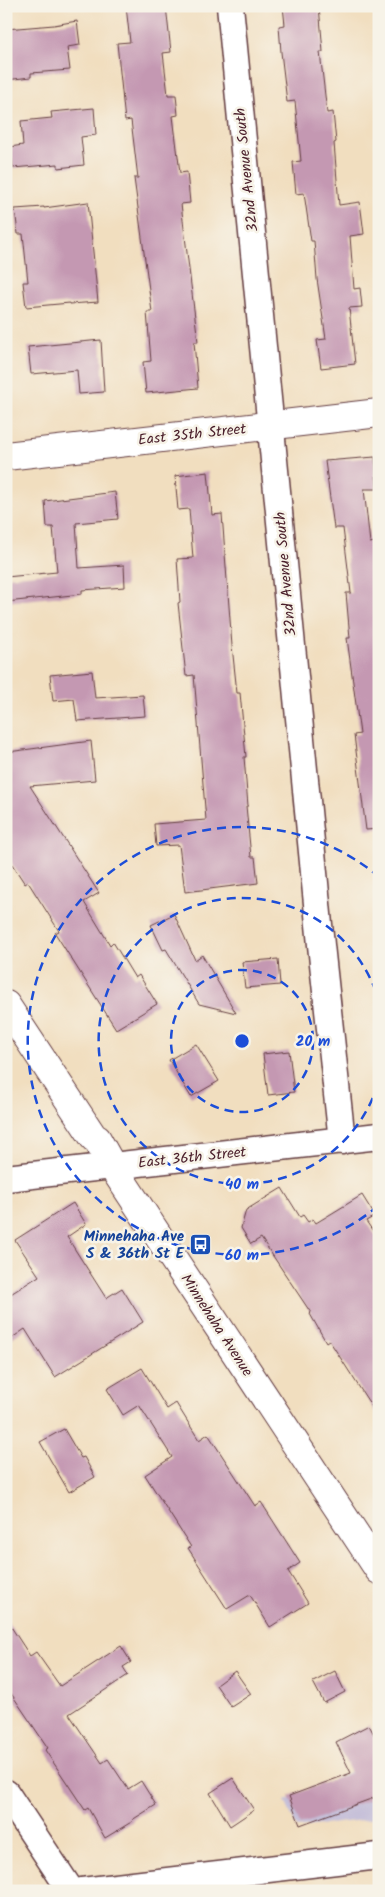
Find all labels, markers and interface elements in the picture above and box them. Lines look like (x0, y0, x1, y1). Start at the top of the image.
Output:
street label: 32nd Avenue South (229, 107, 265, 233)
street label: East 35th Street (137, 417, 248, 453)
street label: 32nd Avenue South (269, 511, 303, 637)
text: 20 m (296, 1030, 330, 1054)
centre of rings (233, 1032, 251, 1050)
street label: East 36th Street (137, 1140, 248, 1176)
text: 40 m (225, 1173, 259, 1197)
place label: Minnehaha Ave S & 36th St E (84, 1225, 185, 1266)
bus stop icon: Minnehaha Ave S & 36th St E (188, 1233, 212, 1257)
text: 60 m (225, 1244, 259, 1268)
street label: Minnehaha Avenue (174, 1269, 259, 1382)

